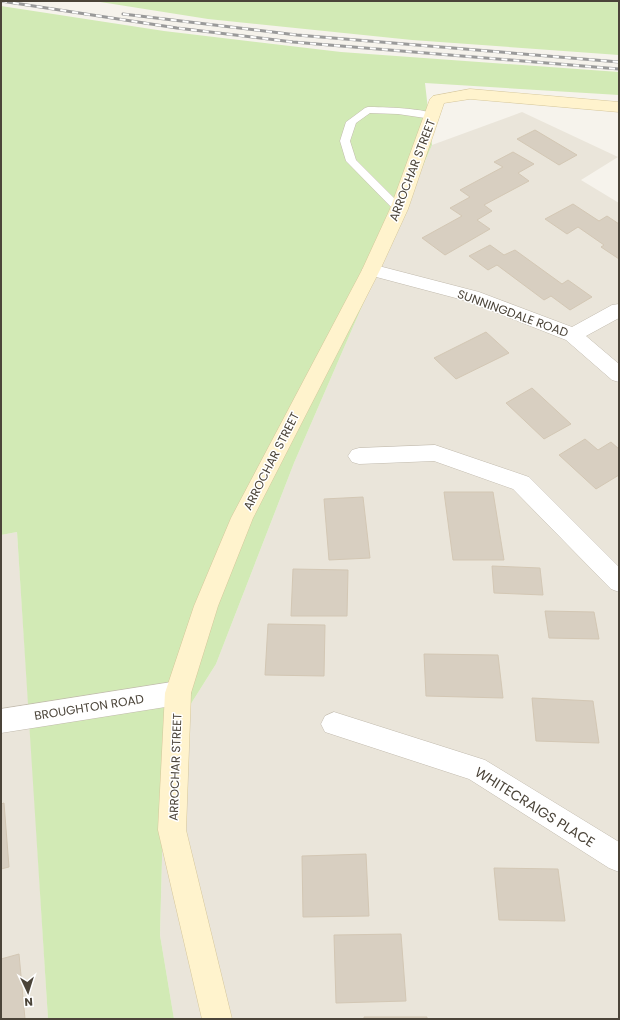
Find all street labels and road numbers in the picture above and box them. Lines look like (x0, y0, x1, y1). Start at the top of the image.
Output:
street label: ARROCHAR STREET (385, 116, 439, 223)
street label: SUNNINGDALE ROAD (455, 285, 571, 341)
street label: ARROCHAR STREET (239, 409, 303, 513)
street label: BROUGHTON ROAD (33, 690, 145, 724)
street label: ARROCHAR STREET (165, 712, 185, 821)
street label: WHITECRAIGS PLACE (471, 762, 599, 852)

